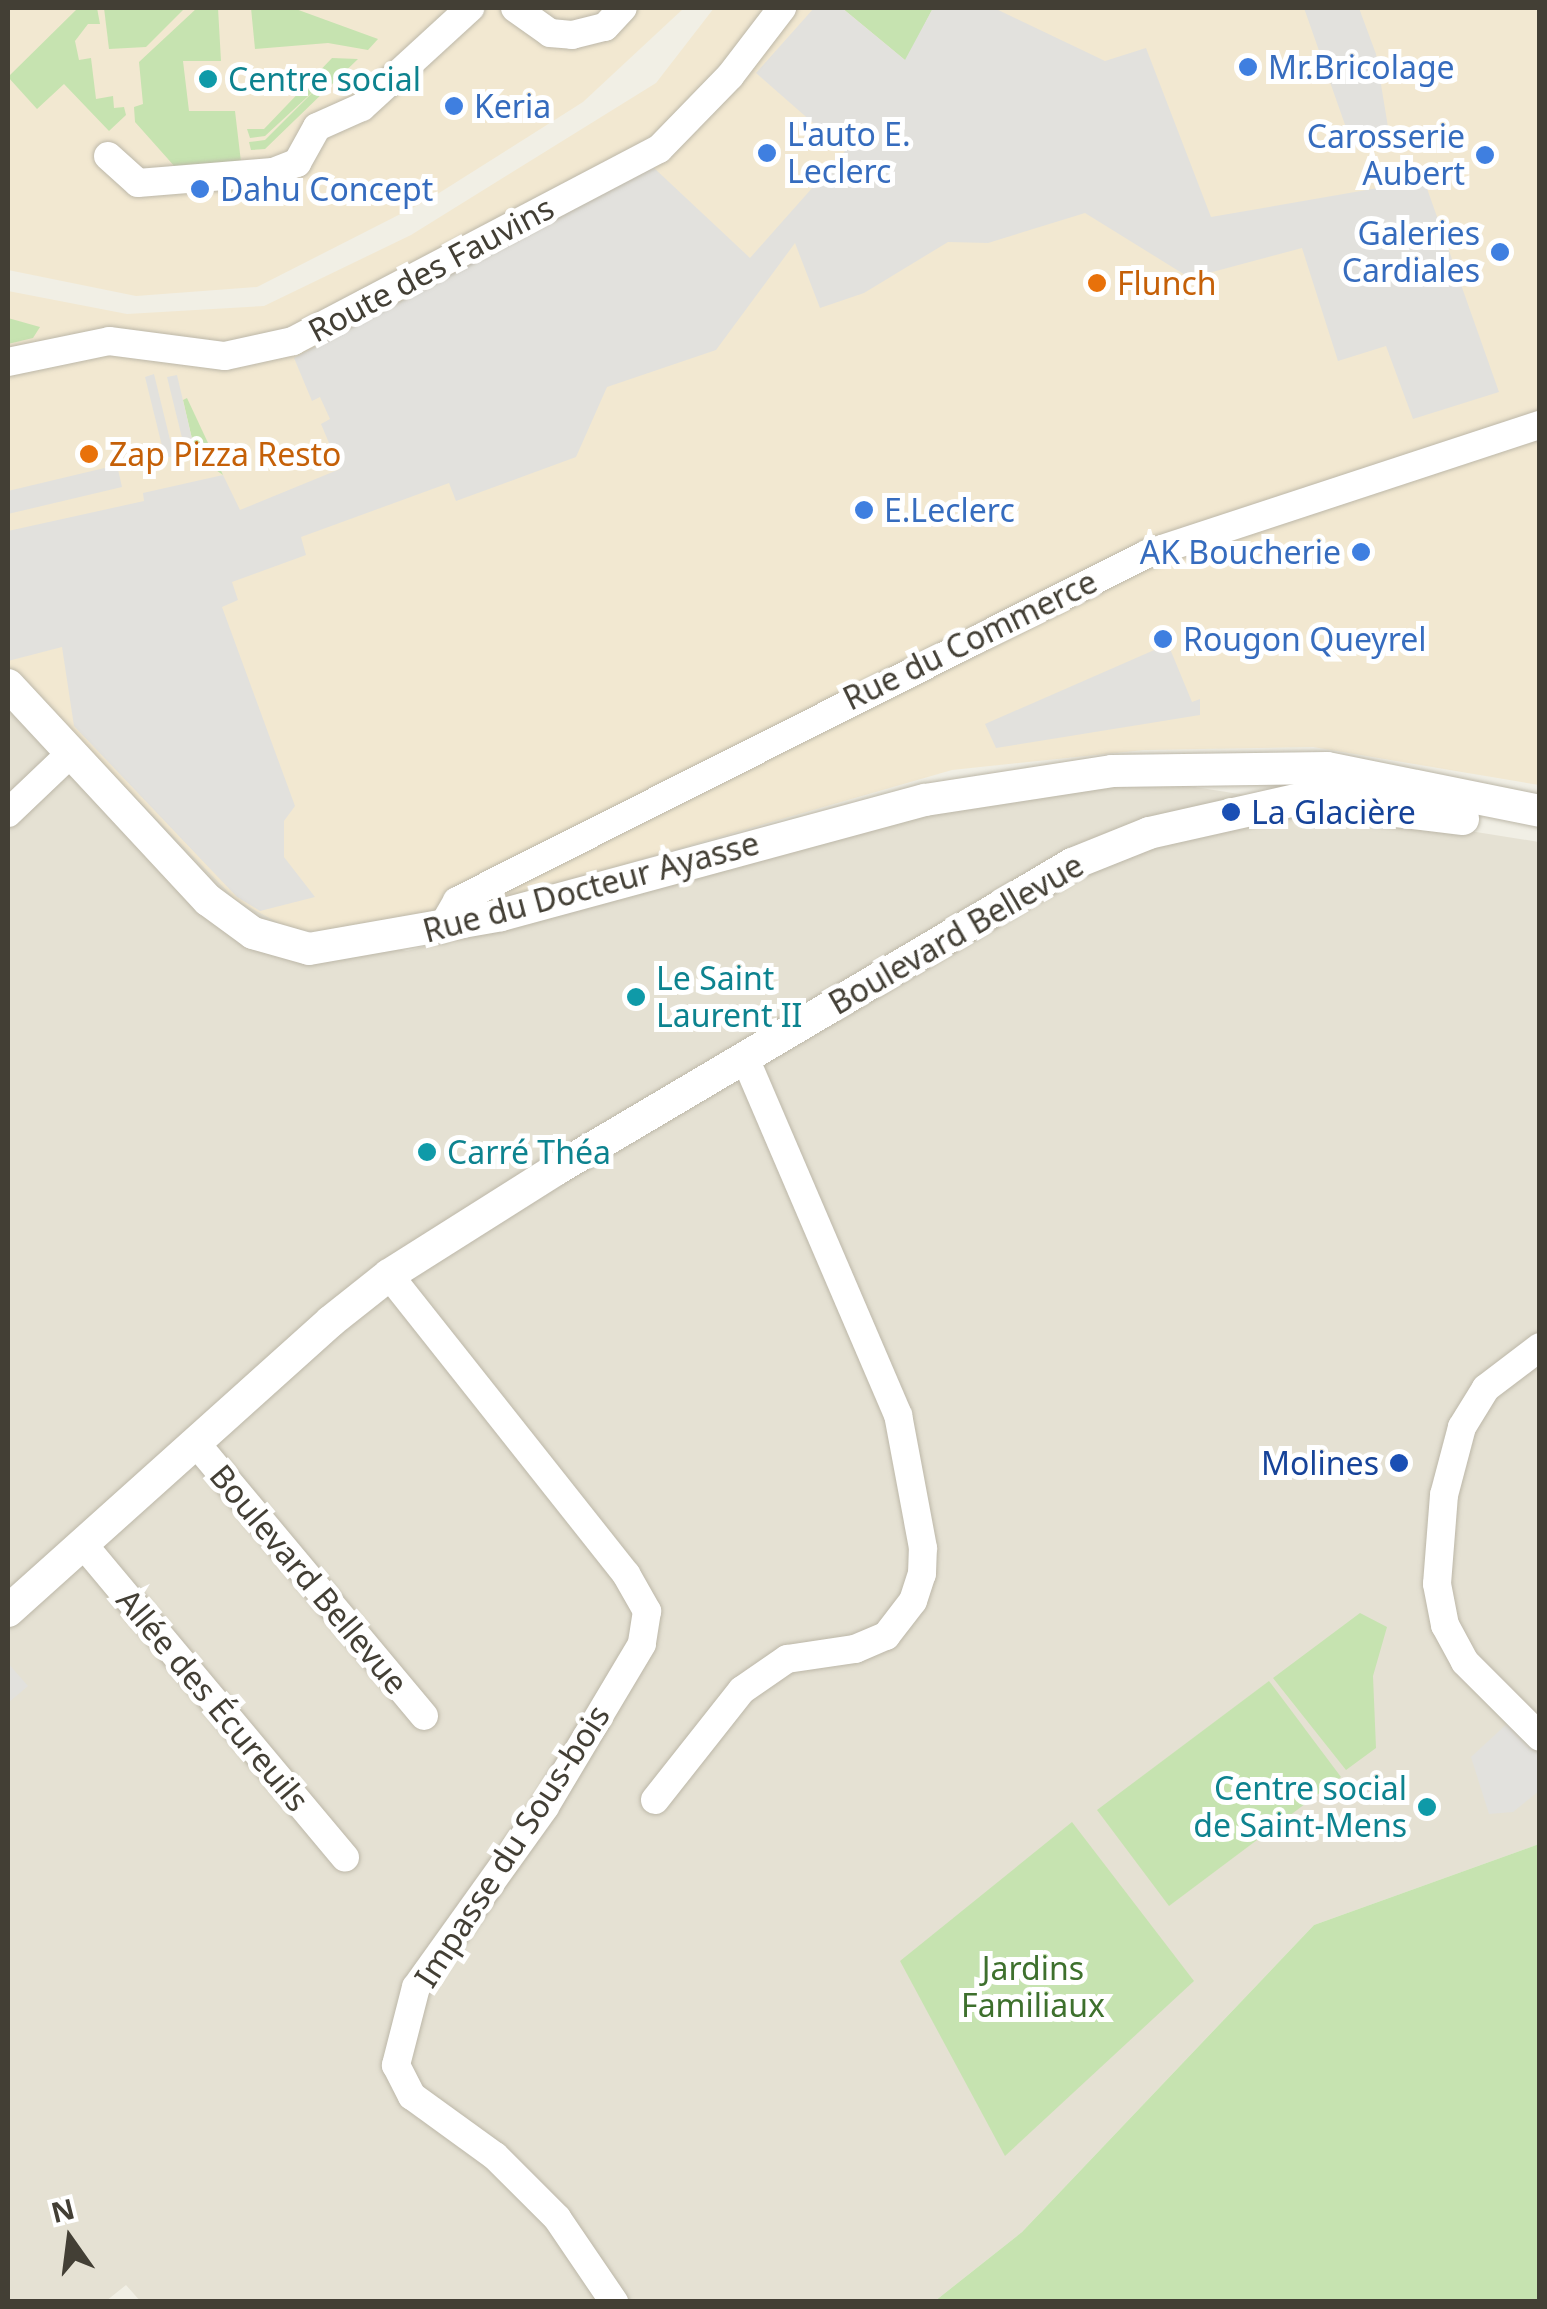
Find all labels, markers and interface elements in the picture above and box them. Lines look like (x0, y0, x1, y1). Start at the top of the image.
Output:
place label: Mr.Bricolage (1268, 48, 1455, 86)
marker: Mr.Bricolage (1237, 56, 1259, 78)
place label: Centre social (228, 60, 421, 98)
marker: Centre social (197, 68, 219, 90)
place label: Keria (474, 87, 551, 125)
marker: Keria (443, 95, 465, 117)
place label: L'auto E. Leclerc (787, 116, 910, 191)
place label: Carosserie Aubert (1307, 118, 1465, 193)
marker: L'auto E. Leclerc (756, 142, 778, 164)
marker: Carosserie Aubert (1474, 144, 1496, 166)
place label: Dahu Concept (220, 170, 433, 208)
marker: Dahu Concept (189, 178, 211, 200)
street label: Route des Fauvins (302, 188, 560, 350)
place label: Galeries Cardiales (1342, 215, 1480, 290)
marker: Galeries Cardiales (1489, 241, 1511, 263)
place label: Flunch (1117, 264, 1217, 302)
marker: Flunch (1086, 272, 1108, 294)
place label: Zap Pizza Resto (109, 435, 341, 473)
marker: Zap Pizza Resto (78, 443, 100, 465)
place label: E.Leclerc (884, 491, 1015, 529)
marker: E.Leclerc (853, 499, 875, 521)
place label: AK Boucherie (1140, 533, 1341, 571)
marker: AK Boucherie (1350, 541, 1372, 563)
street label: Rue du Commerce (837, 562, 1103, 718)
place label: Rougon Queyrel (1183, 620, 1427, 658)
marker: Rougon Queyrel (1152, 628, 1174, 650)
place label: La Glacière (1251, 793, 1416, 831)
marker: La Glacière (1220, 801, 1242, 823)
street label: Rue du Docteur Ayasse (419, 824, 763, 950)
street label: Boulevard Bellevue (822, 846, 1090, 1022)
place label: Le Saint Laurent II (656, 960, 802, 1035)
marker: Le Saint Laurent II (625, 986, 647, 1008)
place label: Carré Théa (447, 1133, 611, 1171)
marker: Carré Théa (416, 1141, 438, 1163)
place label: Molines (1261, 1444, 1379, 1482)
marker: Molines (1388, 1452, 1410, 1474)
street label: Boulevard Bellevue (202, 1457, 416, 1701)
street label: Allée des Écureuils (109, 1581, 317, 1819)
street label: Impasse du Sous-bois (407, 1698, 617, 1994)
place label: Centre social de Saint-Mens (1193, 1770, 1407, 1845)
marker: Centre social de Saint-Mens (1416, 1796, 1438, 1818)
park label: Jardins Familiaux (961, 1950, 1105, 2025)
north arrow (20, 2189, 120, 2289)
text: N (47, 2189, 78, 2231)

